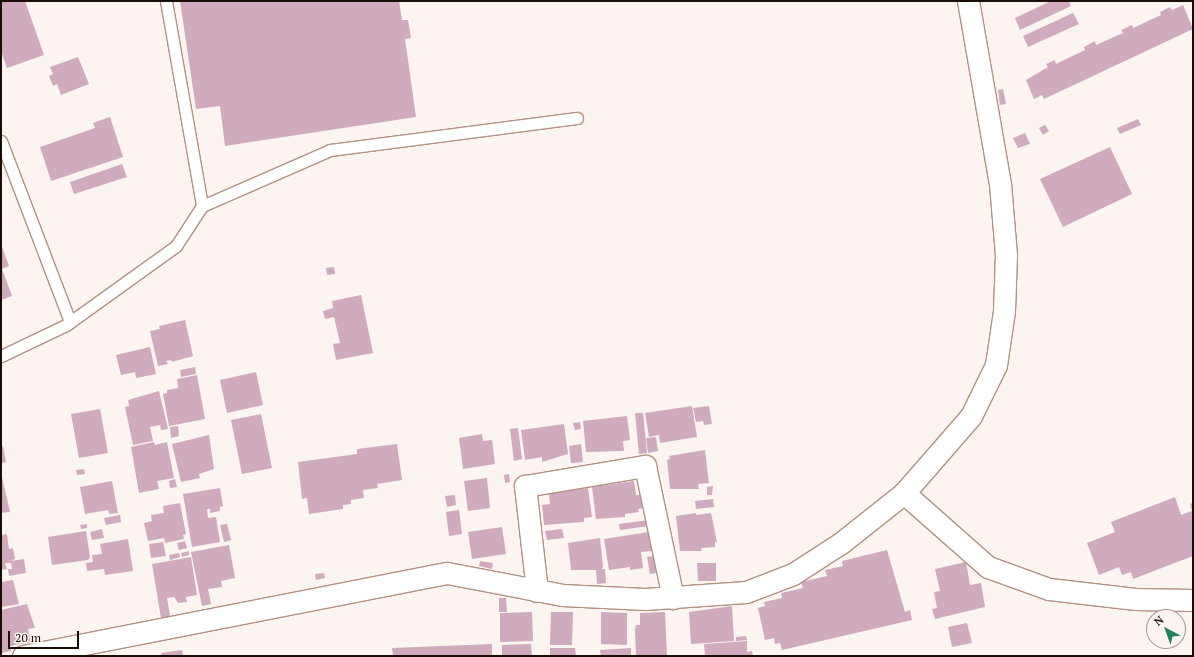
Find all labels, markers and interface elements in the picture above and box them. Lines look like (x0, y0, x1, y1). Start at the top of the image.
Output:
north arrow (1146, 609, 1186, 649)
text: N (1151, 613, 1167, 629)
scale bar (10, 623, 81, 649)
text: 20 m (15, 630, 41, 645)

